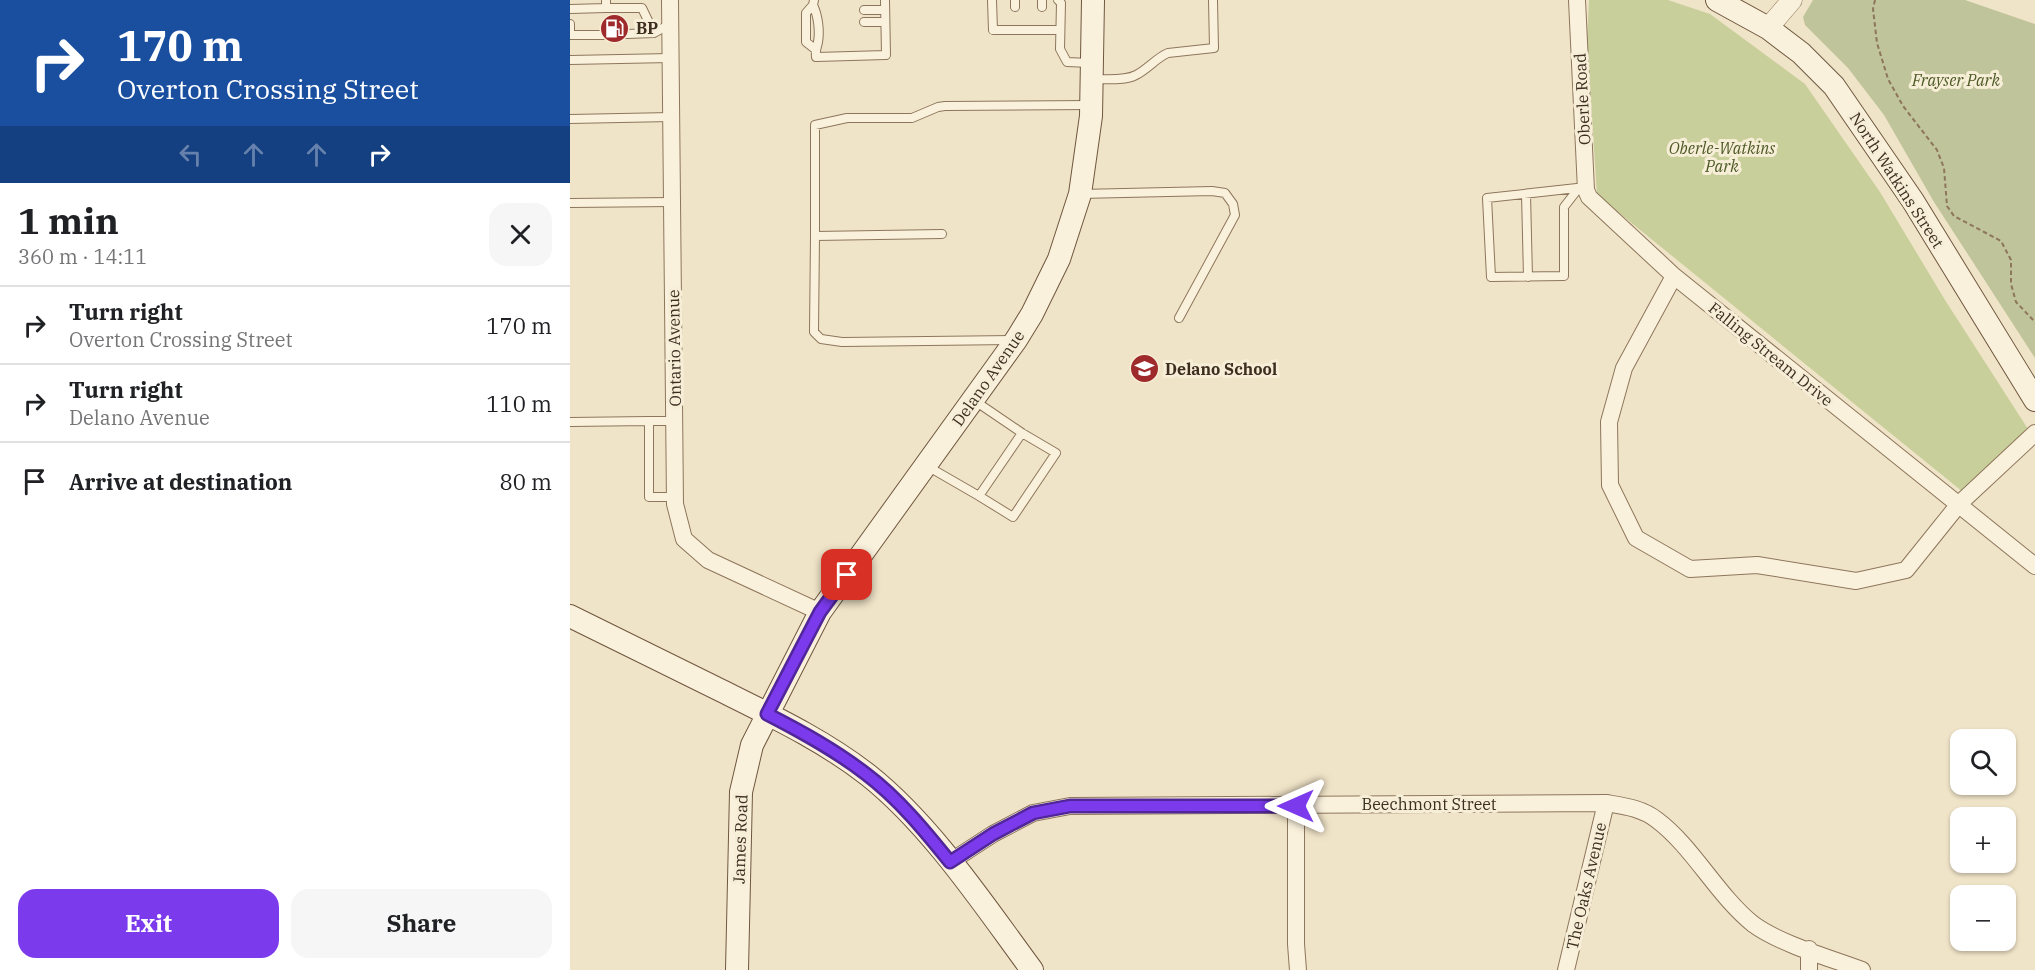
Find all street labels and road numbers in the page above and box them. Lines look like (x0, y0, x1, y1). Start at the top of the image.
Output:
street label: Oberle Road (1570, 52, 1594, 146)
street label: North Watkins Street (1846, 108, 1949, 252)
street label: Ontario Avenue (663, 289, 685, 407)
street label: Falling Stream Drive (1705, 298, 1837, 410)
street label: Delano Avenue (948, 326, 1028, 430)
street label: James Road (728, 794, 752, 884)
street label: Beechmont Street (1362, 794, 1497, 814)
street label: The Oaks Avenue (1562, 820, 1610, 952)

